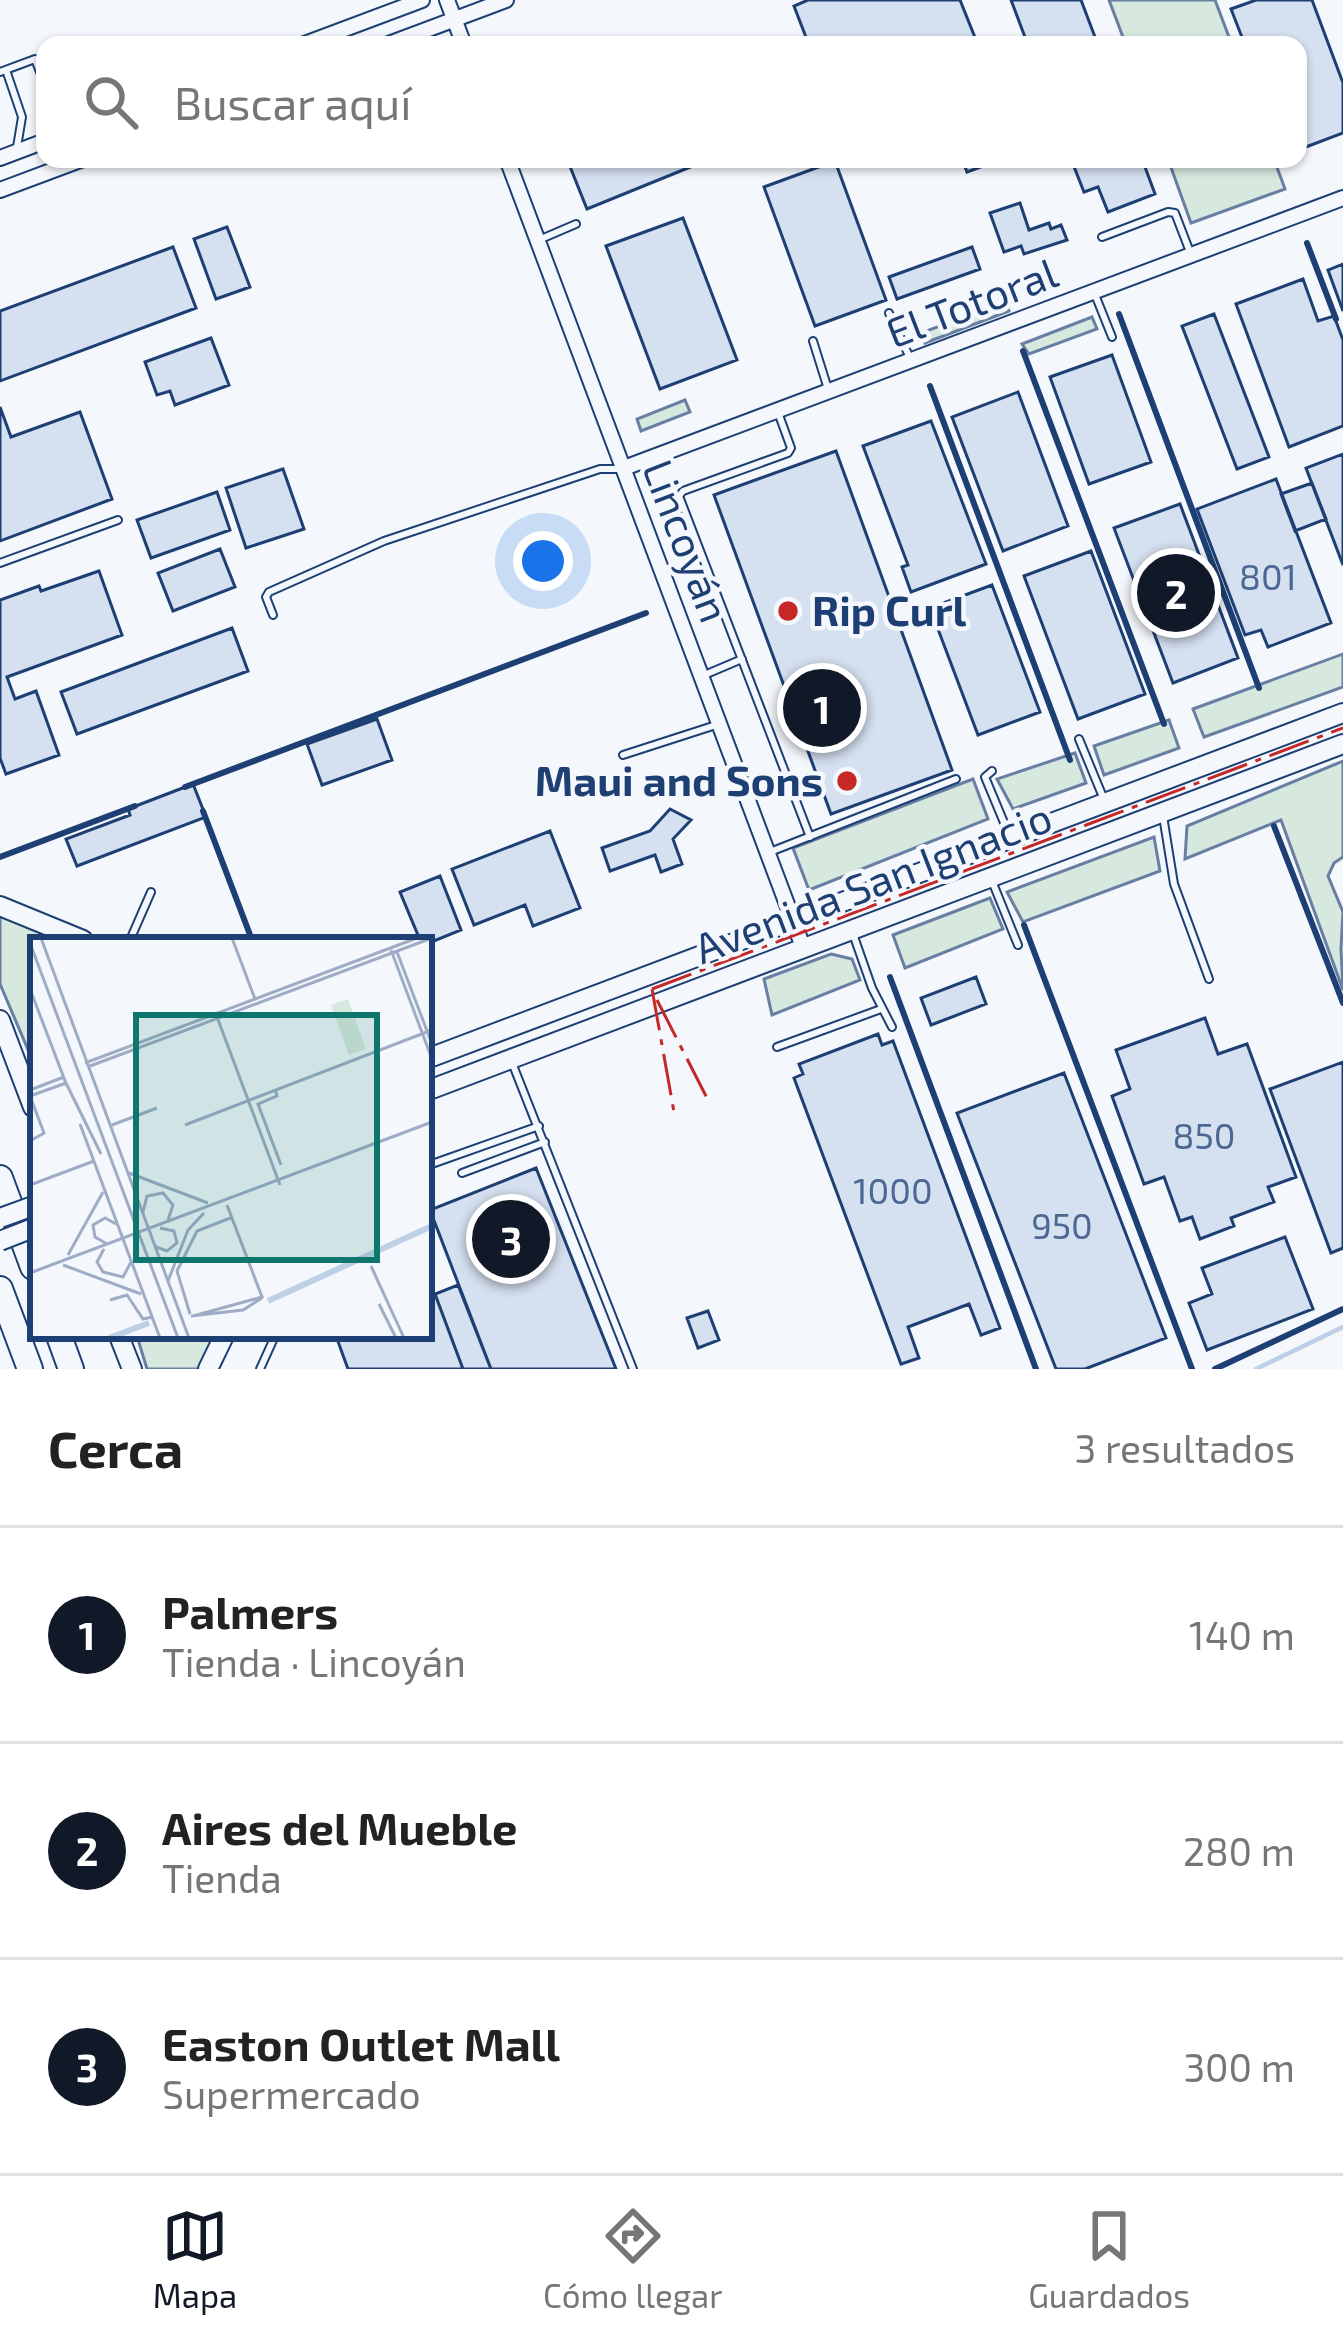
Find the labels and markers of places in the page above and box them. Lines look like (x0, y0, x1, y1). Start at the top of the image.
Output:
pin: 2 (1137, 548, 1215, 638)
place label: Rip Curl (812, 584, 967, 634)
marker: Rip Curl (775, 598, 801, 624)
pin: 1 (783, 663, 861, 753)
place label: Maui and Sons (535, 754, 823, 804)
marker: Maui and Sons (834, 768, 860, 794)
pin: 3 (472, 1194, 550, 1284)

